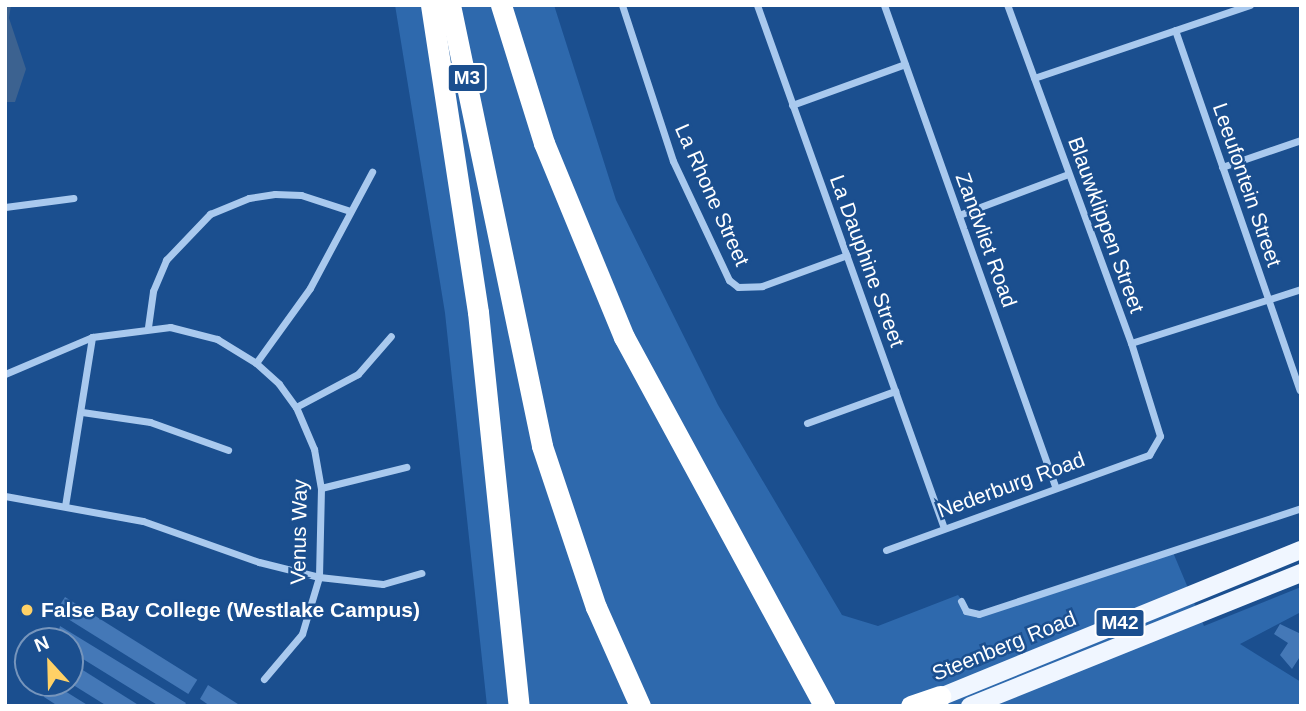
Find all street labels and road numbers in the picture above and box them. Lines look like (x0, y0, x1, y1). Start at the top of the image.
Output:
road number: M3 (446, 62, 488, 94)
street label: Leeufontein Street (1207, 100, 1287, 270)
street label: La Rhone Street (669, 120, 755, 270)
street label: Blauwklippen Street (1062, 133, 1150, 317)
street label: Zandvliet Road (950, 169, 1022, 311)
street label: La Dauphine Street (824, 172, 910, 350)
street label: Nederburg Road (934, 447, 1088, 523)
street label: Venus Way (285, 479, 313, 585)
street label: Steenberg Road (928, 606, 1080, 686)
road number: M42 (1094, 608, 1146, 638)

